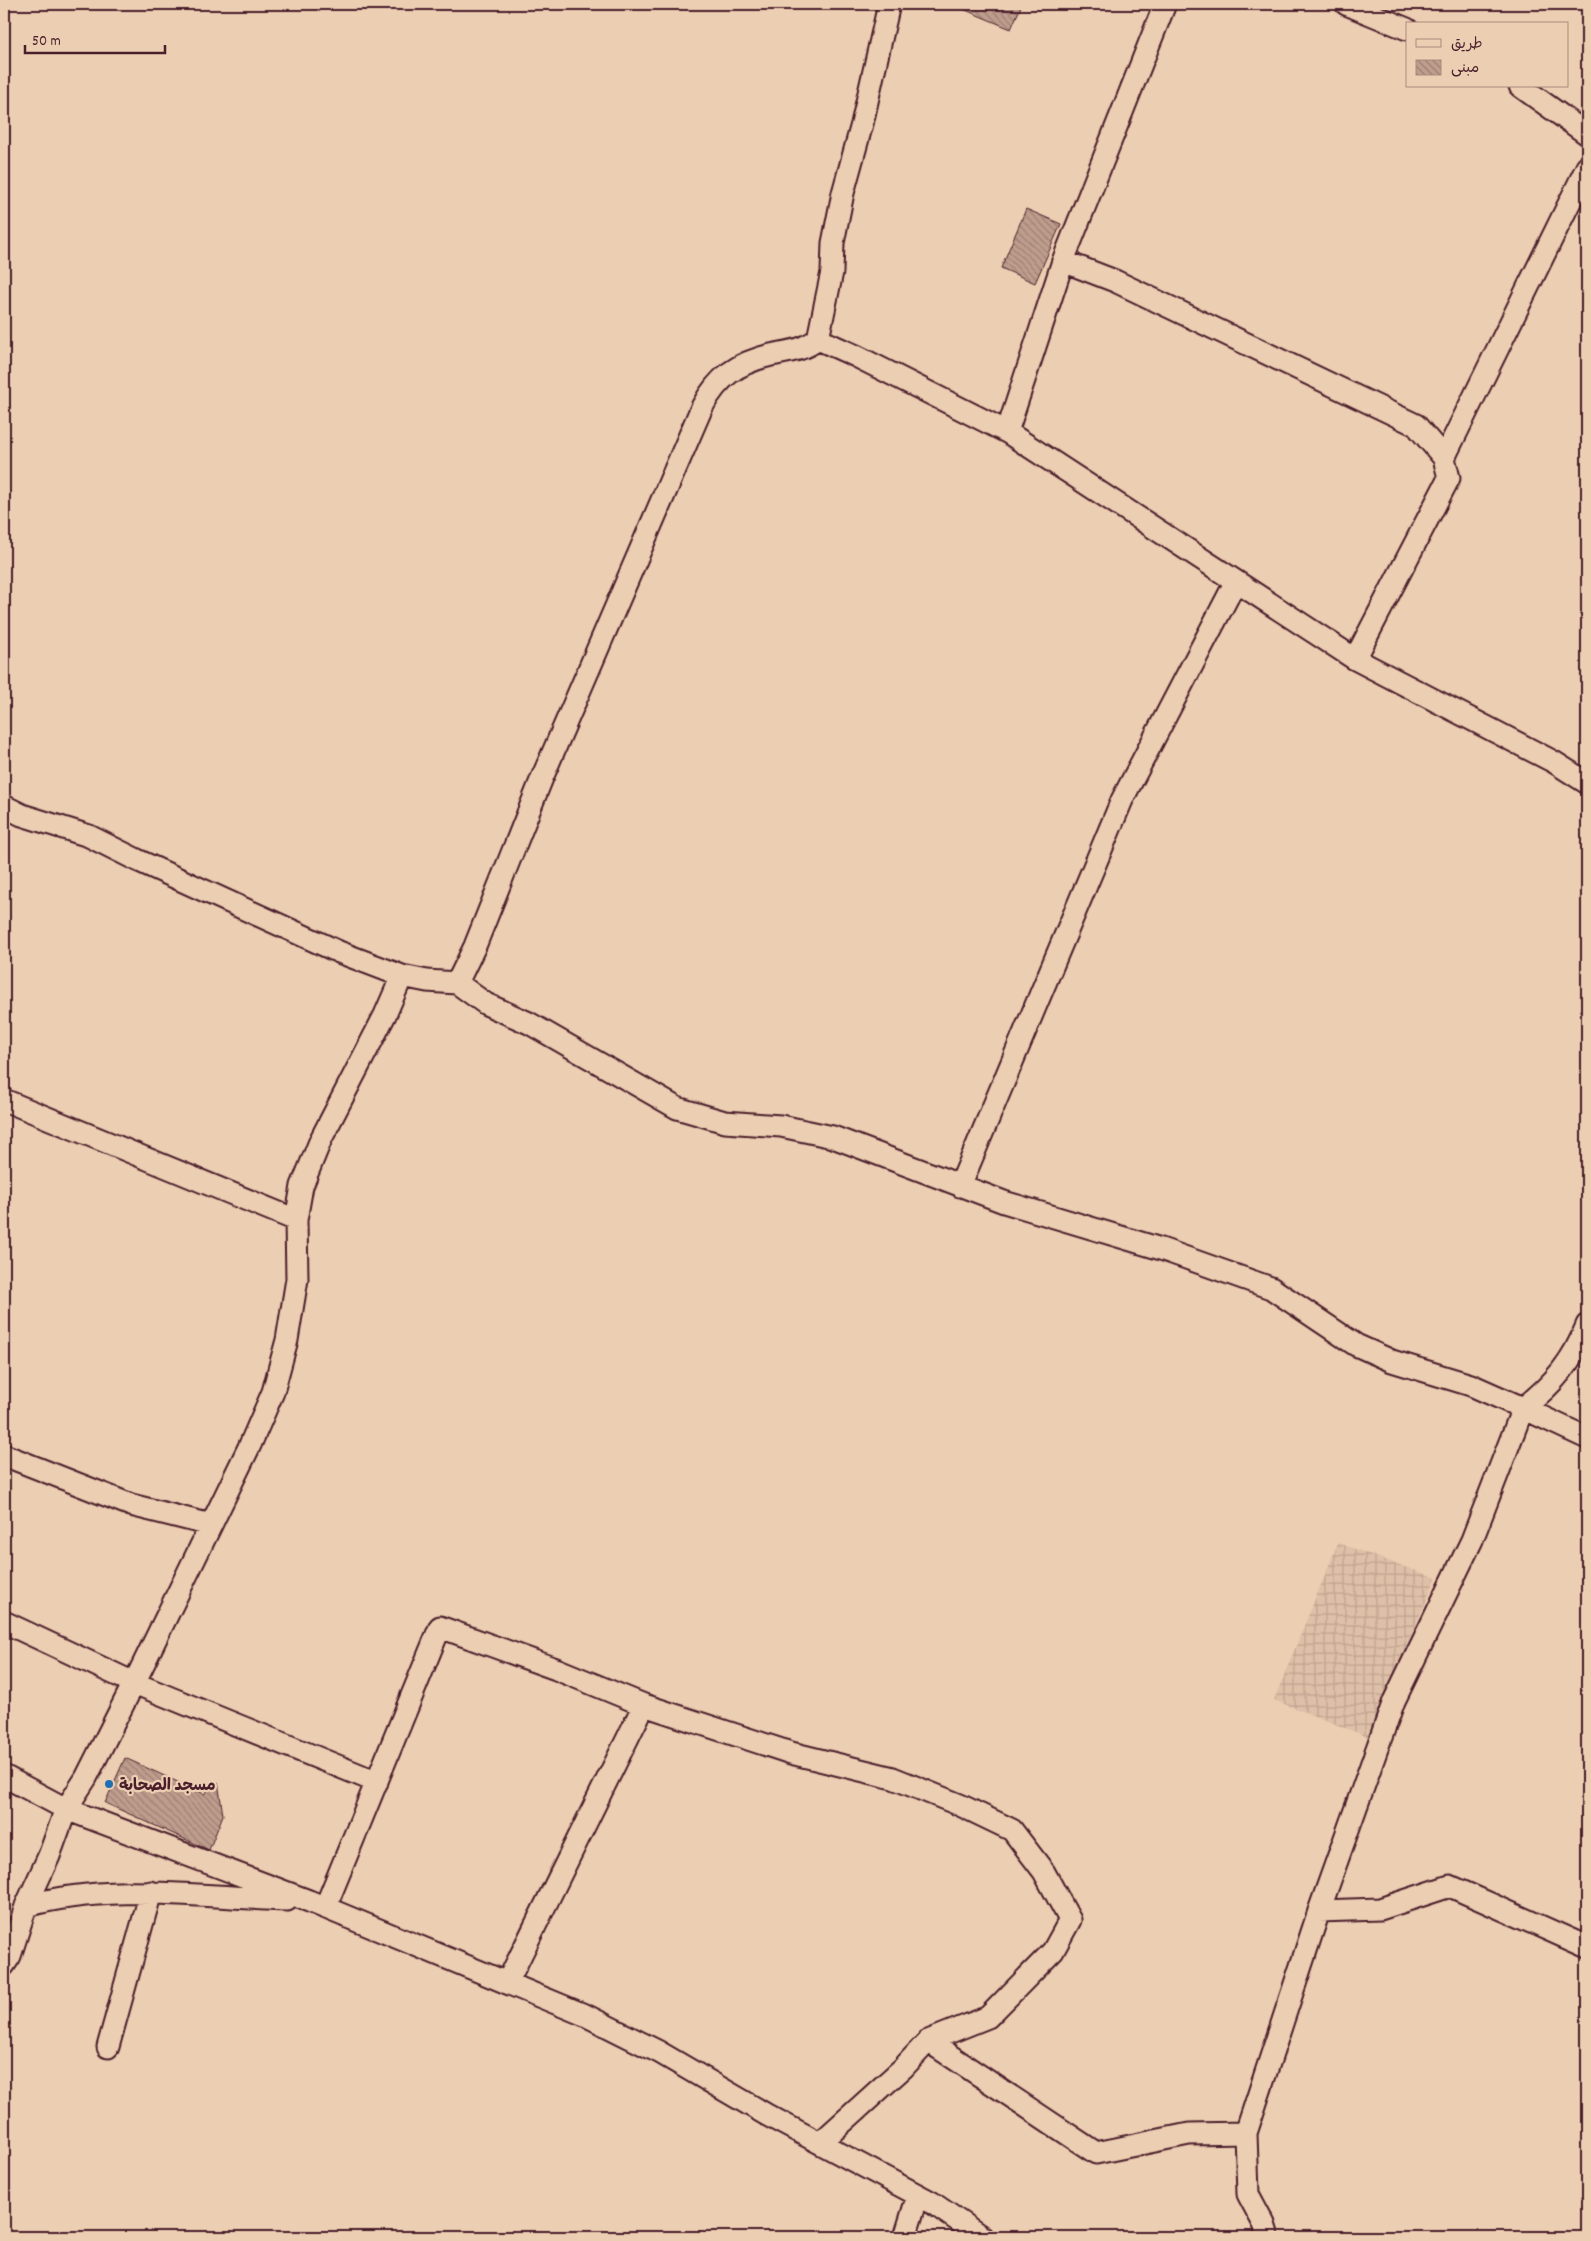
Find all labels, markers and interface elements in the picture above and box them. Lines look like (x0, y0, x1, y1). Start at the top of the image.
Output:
scale bar (25, 22, 165, 54)
legend (1406, 22, 1568, 88)
text: 50 m (32, 31, 61, 53)
text: طريق (1451, 34, 1483, 56)
text: مبنى (1451, 58, 1479, 80)
place label: مسجد الصحابة (119, 1775, 216, 1798)
marker: مسجد الصحابة (103, 1778, 115, 1790)

